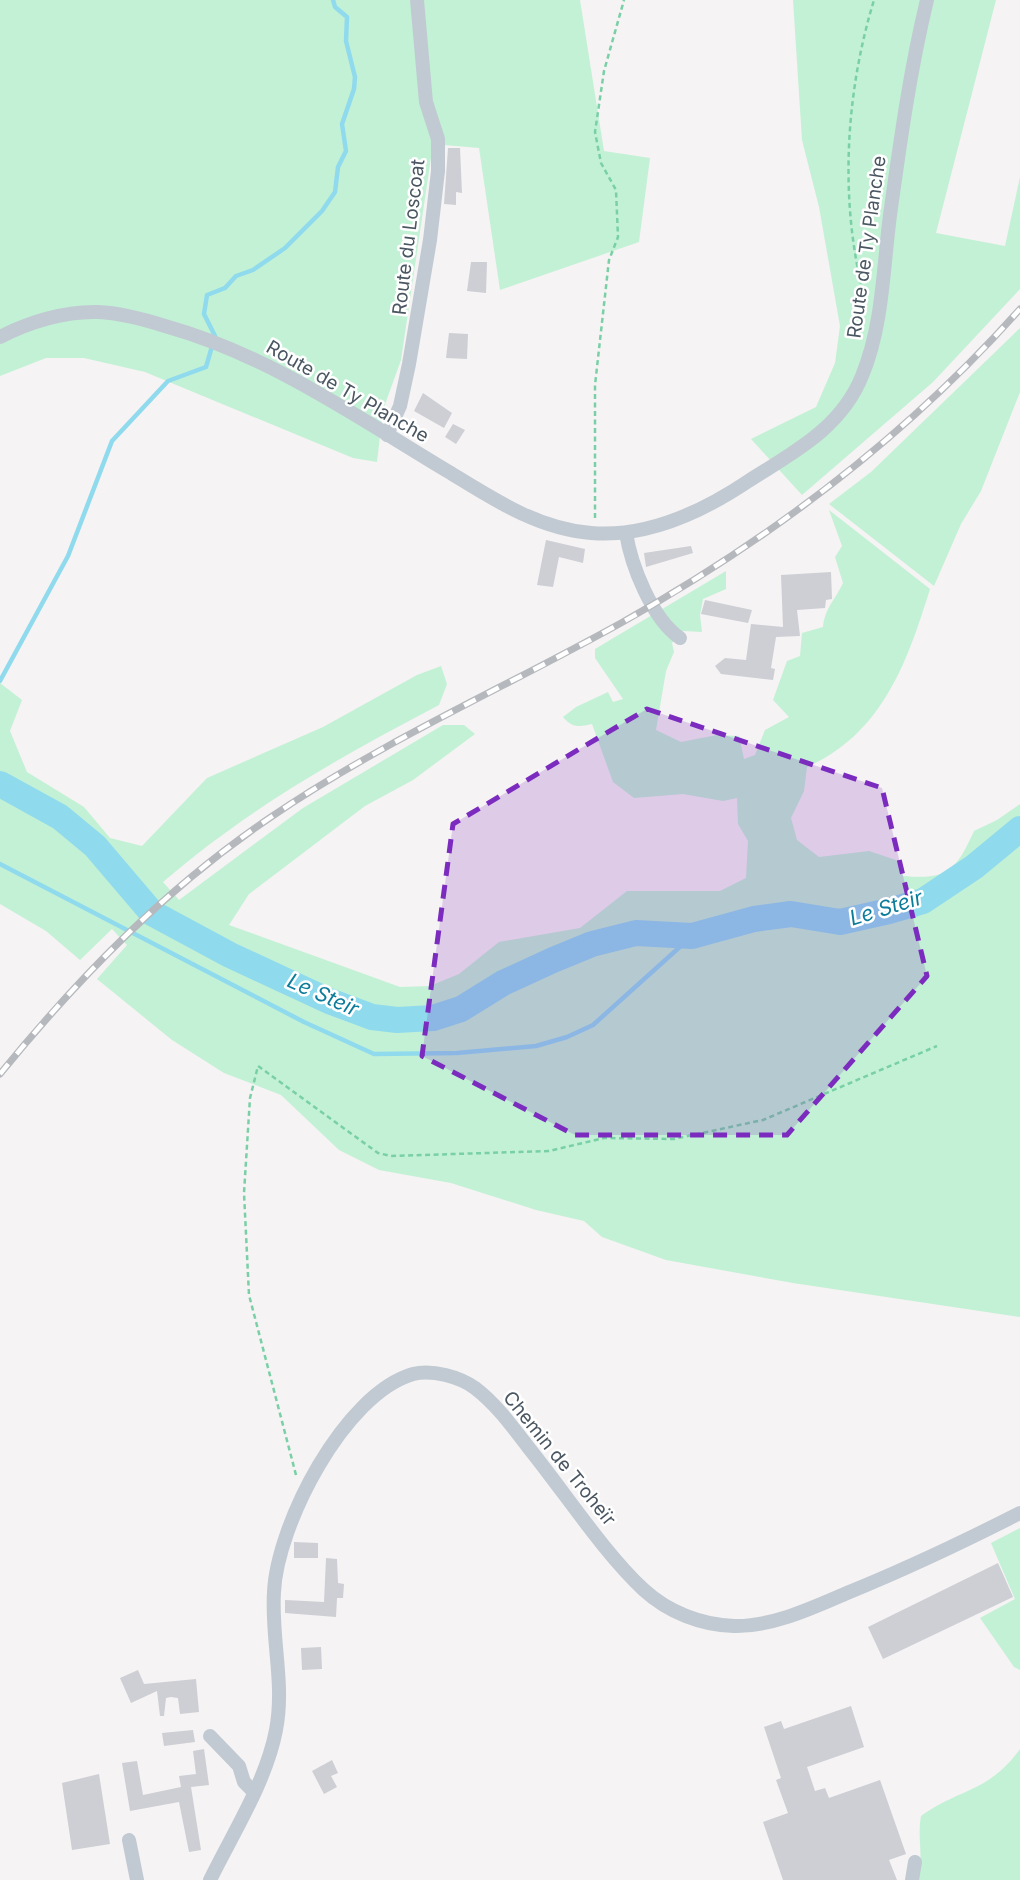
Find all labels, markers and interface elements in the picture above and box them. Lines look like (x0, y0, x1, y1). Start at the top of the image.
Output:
street label: Route de Ty Planche (842, 154, 891, 340)
street label: Route du Loscoat (388, 158, 429, 316)
street label: Route de Ty Planche (262, 335, 433, 447)
water label: Le Steir (846, 884, 926, 930)
water label: Le Steir (284, 968, 364, 1022)
street label: Chemin de Troheïr (498, 1387, 621, 1530)

